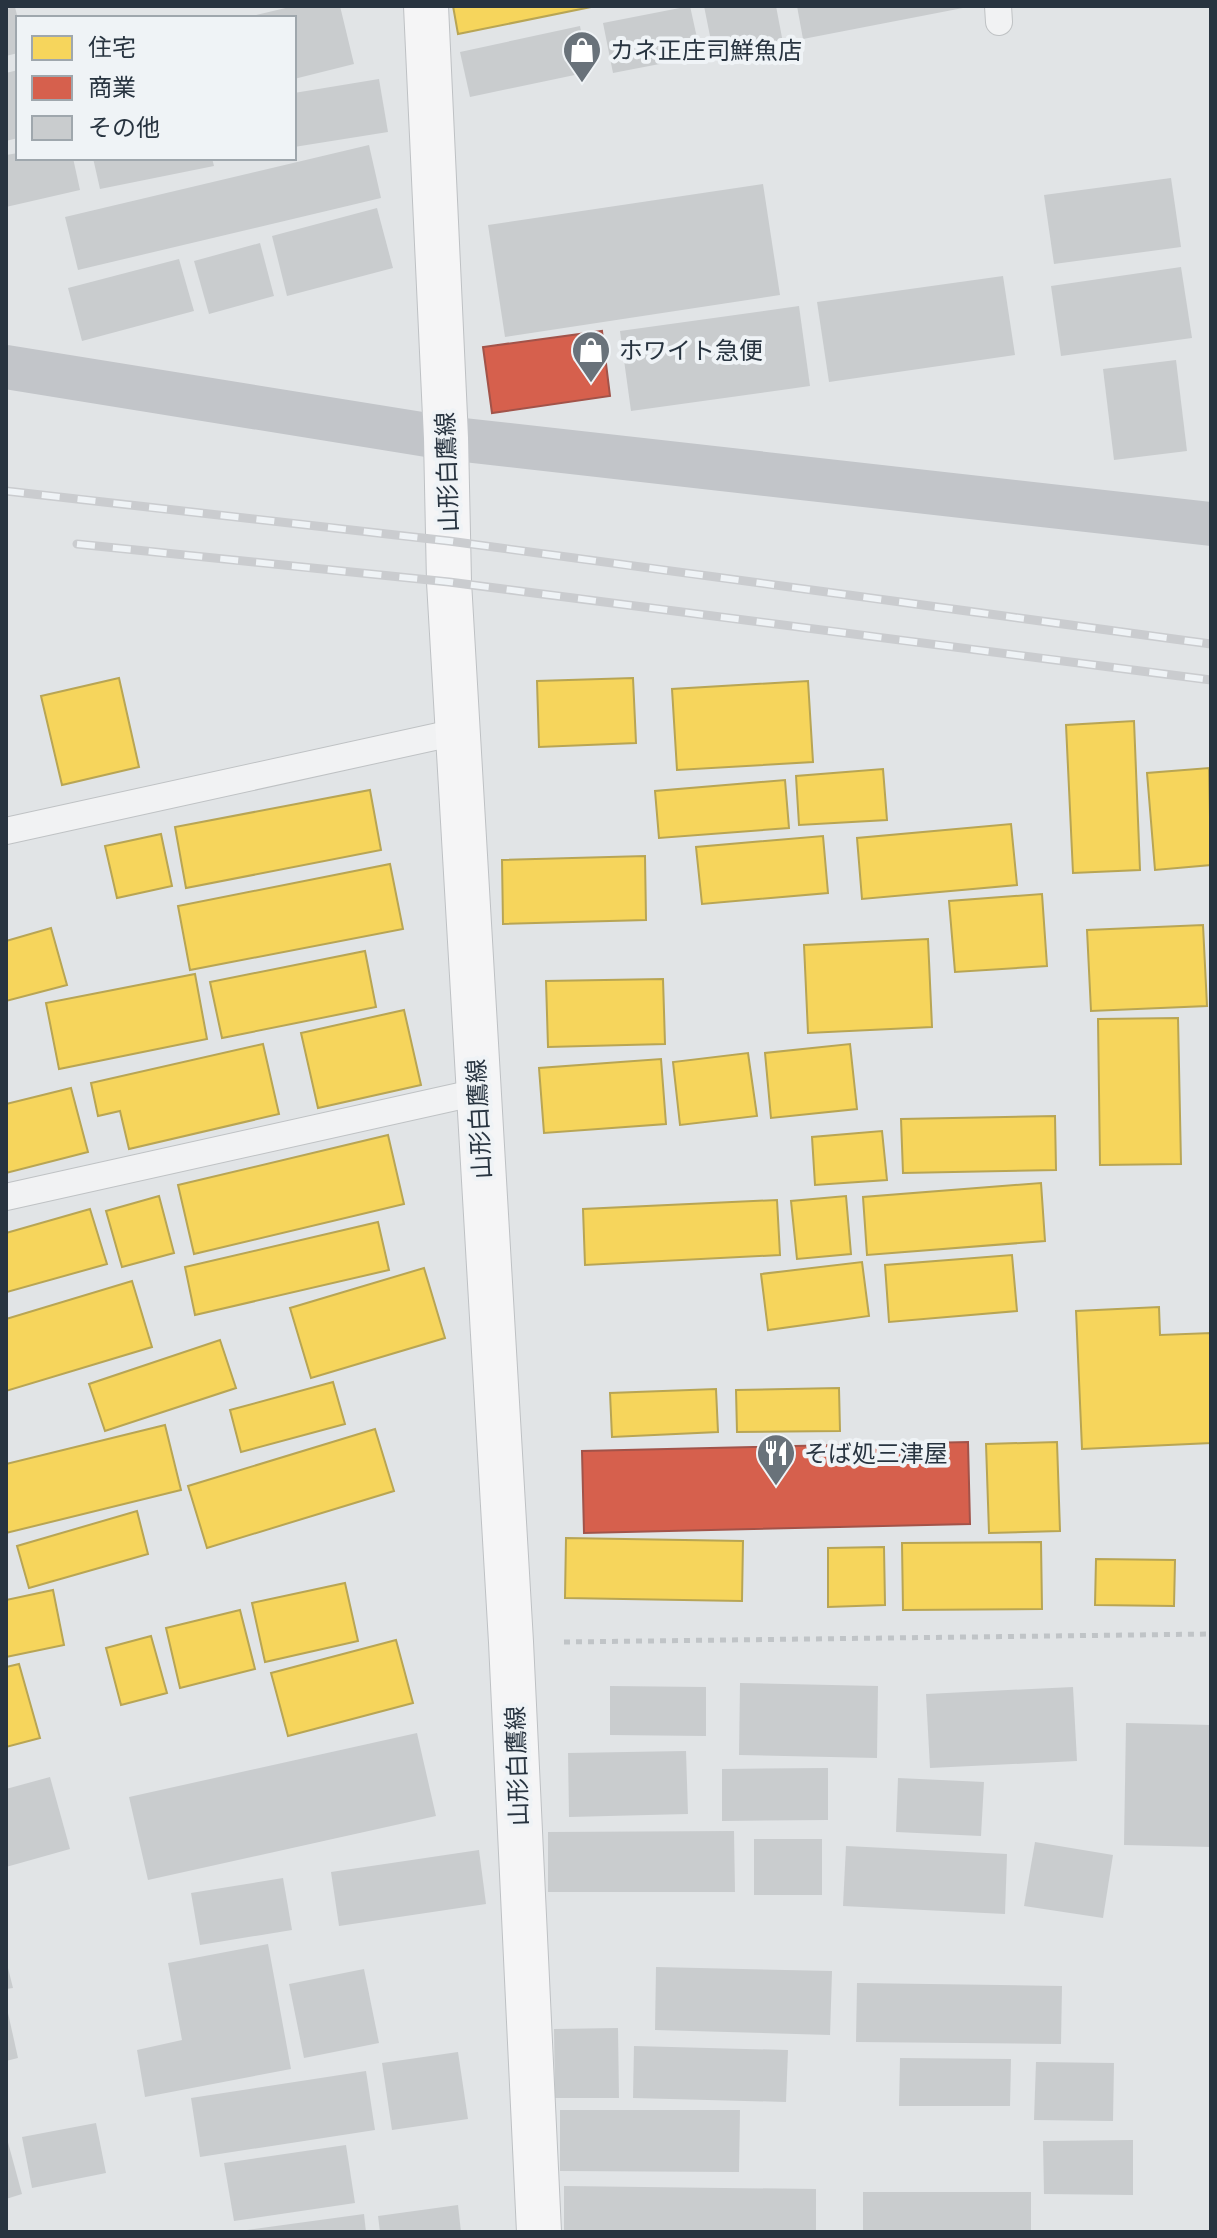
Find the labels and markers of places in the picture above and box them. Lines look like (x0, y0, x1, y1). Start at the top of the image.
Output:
shop icon: カネ正庄司鮮魚店 (561, 29, 603, 84)
place label: カネ正庄司鮮魚店 (610, 37, 802, 64)
shop icon: ホワイト急便 (570, 329, 612, 384)
place label: ホワイト急便 (619, 337, 763, 364)
restaurant icon: そば処三津屋 (755, 1432, 797, 1487)
place label: そば処三津屋 (804, 1440, 948, 1467)

